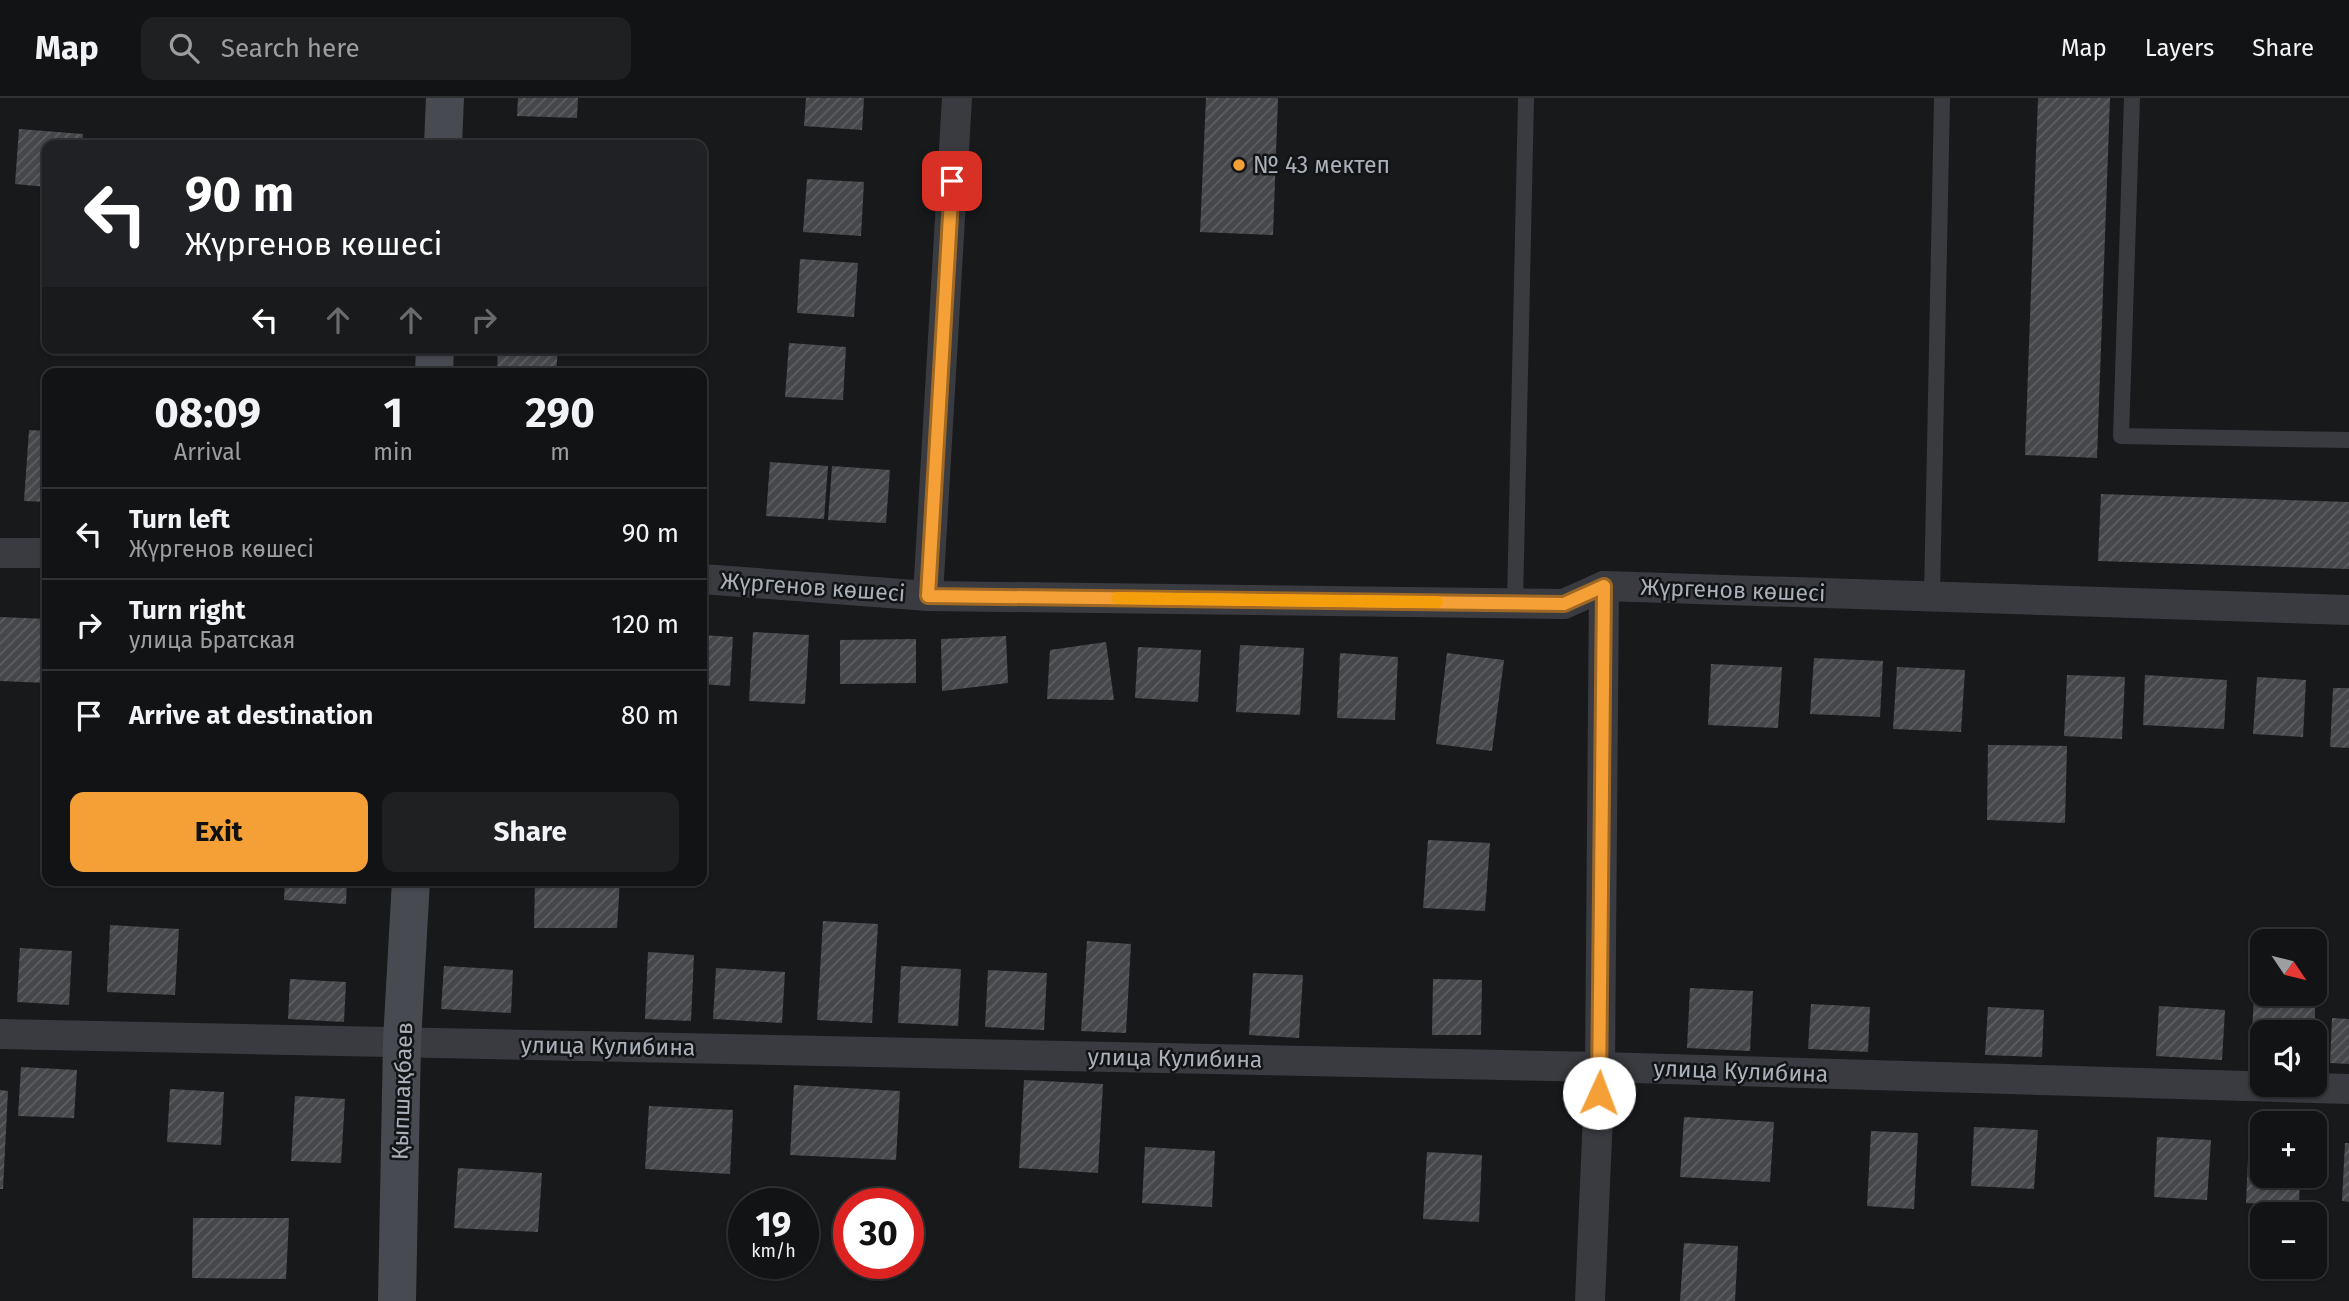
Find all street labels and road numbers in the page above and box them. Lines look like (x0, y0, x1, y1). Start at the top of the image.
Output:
street label: Жүргенов көшесі (720, 567, 906, 607)
street label: Жүргенов көшесі (1640, 573, 1826, 607)
street label: Қыпшақбаев (386, 1022, 418, 1160)
street label: улица Кулибина (520, 1030, 696, 1062)
street label: улица Кулибина (1087, 1042, 1263, 1074)
street label: улица Кулибина (1653, 1054, 1829, 1088)

